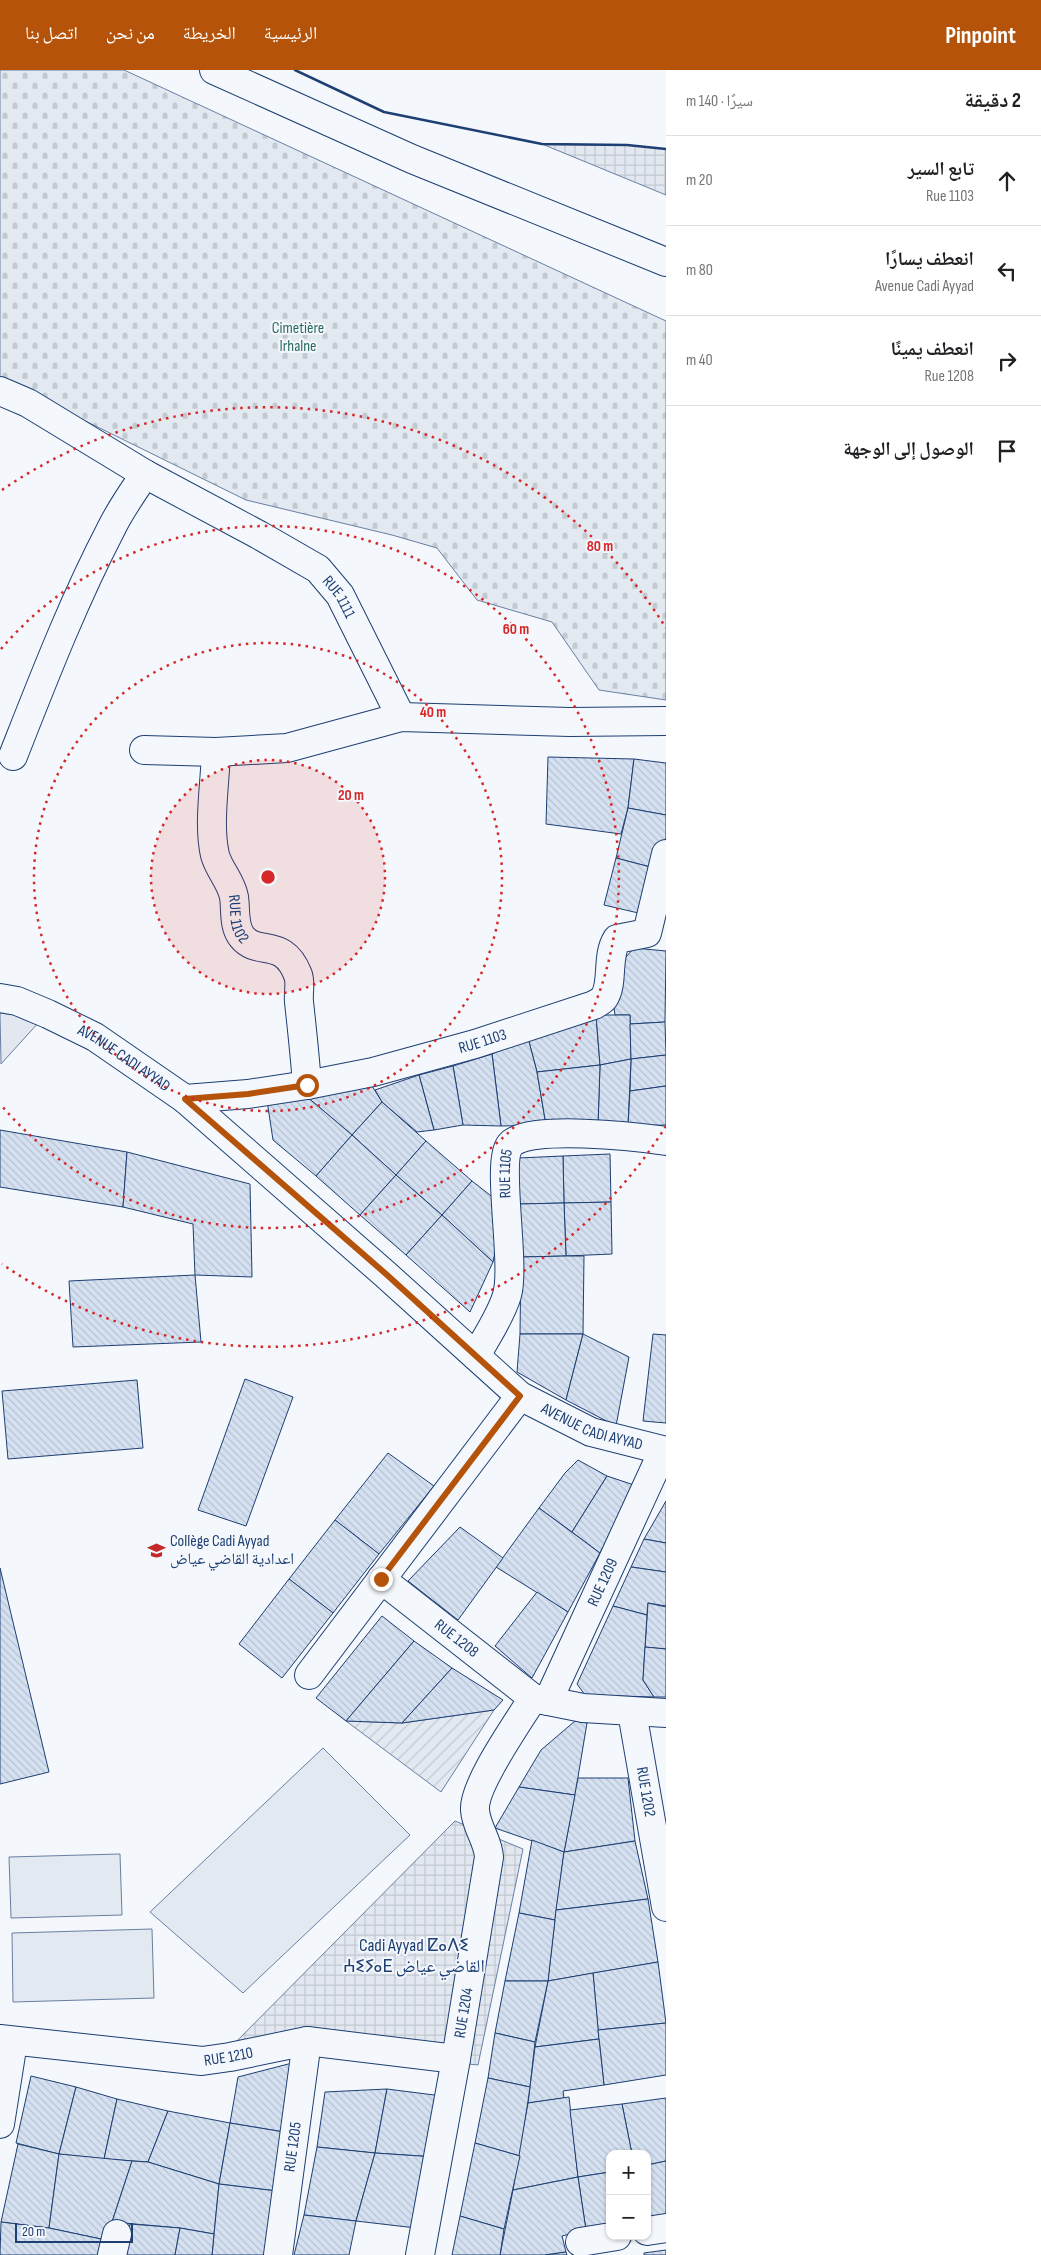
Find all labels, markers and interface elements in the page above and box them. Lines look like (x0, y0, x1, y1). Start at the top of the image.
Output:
text: Pinpoint (945, 21, 1016, 50)
text: اتصل بنا (25, 23, 78, 44)
text: من نحن (106, 23, 155, 44)
text: الخريطة (183, 23, 236, 44)
text: الرئيسية (264, 23, 317, 44)
text: 2 دقيقة (964, 88, 1021, 113)
text: سيرًا · 140 m (686, 92, 753, 111)
text: تابع السير (908, 158, 974, 181)
icon: ahead (993, 167, 1021, 195)
text: 20 m (686, 171, 713, 190)
text: Rue 1103 (926, 187, 974, 206)
text: انعطف يسارًا (885, 248, 974, 271)
icon: left (993, 257, 1021, 285)
text: 80 m (686, 261, 713, 280)
text: Avenue Cadi Ayyad (875, 277, 974, 296)
park label: Cimetière Irhalne (272, 319, 324, 356)
text: انعطف يمينًا (890, 338, 974, 361)
icon: right (993, 347, 1021, 375)
text: 40 m (686, 351, 713, 370)
text: Rue 1208 (924, 367, 974, 386)
icon: arrive (993, 437, 1021, 465)
text: الوصول إلى الوجهة (843, 438, 974, 461)
text: 80 m (587, 537, 613, 556)
street label: RUE 1111 (318, 572, 360, 622)
text: 60 m (503, 620, 529, 639)
text: 40 m (420, 703, 446, 722)
text: 20 m (338, 786, 364, 805)
centre of rings (259, 868, 277, 886)
street label: RUE 1102 (224, 893, 253, 948)
street label: AVENUE CADI AYYAD (74, 1020, 174, 1096)
street label: RUE 1103 (456, 1025, 509, 1058)
route start (296, 1074, 319, 1097)
street label: RUE 1105 (495, 1147, 517, 1199)
street label: AVENUE CADI AYYAD (537, 1398, 645, 1454)
place label: Collège Cadi Ayyad اعدادية القاضي عياض (170, 1532, 294, 1571)
school or university icon: Collège Cadi Ayyad اعدادية القاضي عياض (146, 1540, 166, 1560)
street label: RUE 1209 (583, 1555, 622, 1609)
route end (370, 1568, 393, 1591)
street label: RUE 1208 (431, 1615, 482, 1661)
street label: RUE 1202 (632, 1765, 660, 1818)
district label: Cadi Ayyad ⵇⴰⴷⵉ ⵄⵉⵢⴰⴹ القاضي عياض (343, 1935, 485, 1980)
street label: RUE 1204 (450, 1986, 477, 2039)
street label: RUE 1210 (203, 2043, 255, 2070)
street label: RUE 1205 (280, 2121, 305, 2173)
map controls (606, 2150, 651, 2240)
button: + (606, 2150, 651, 2195)
button: − (606, 2195, 651, 2240)
scale bar (15, 2220, 132, 2243)
text: 20 m (22, 2223, 45, 2240)

